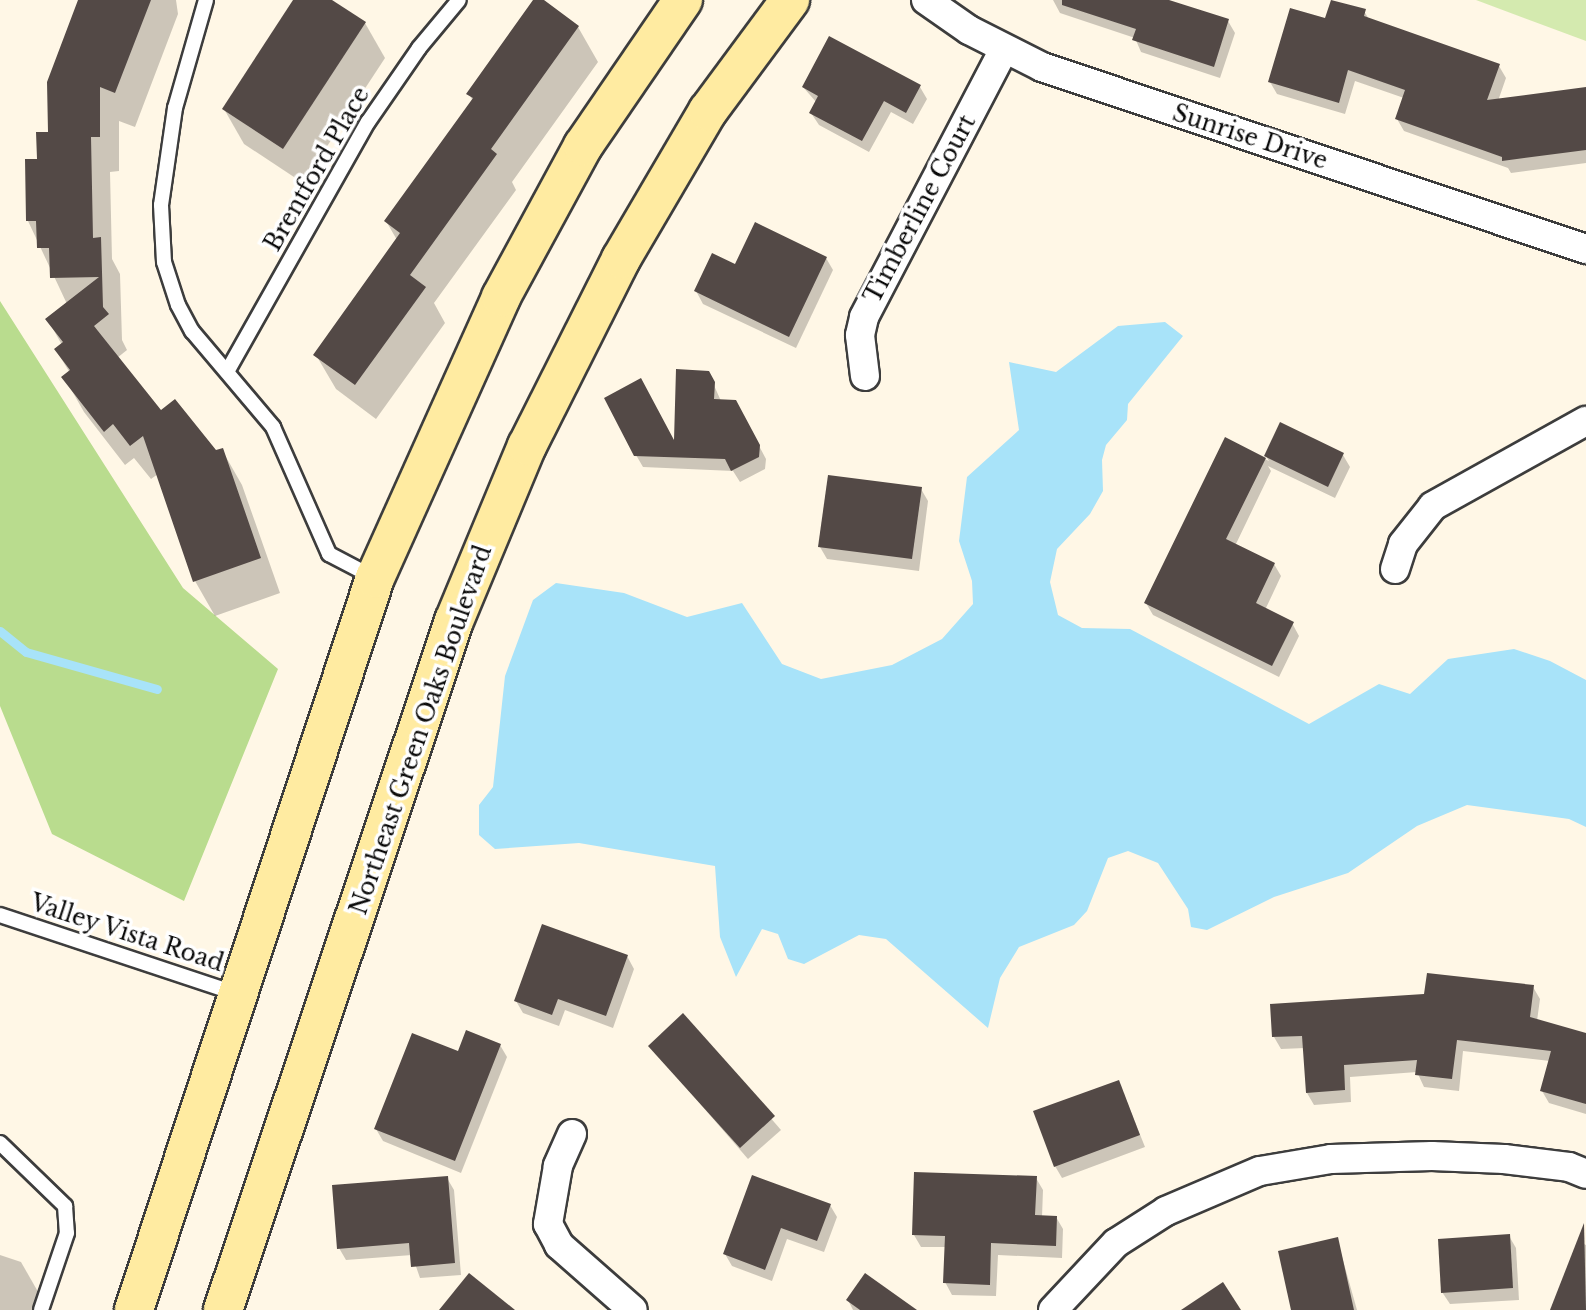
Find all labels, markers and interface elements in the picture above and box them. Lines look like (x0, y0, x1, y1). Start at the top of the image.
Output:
street label: Brentford Place (259, 82, 375, 256)
street label: Sunrise Drive (1169, 99, 1331, 175)
street label: Timberline Court (859, 110, 981, 308)
street label: Northeast Green Oaks Boulevard (345, 542, 497, 918)
street label: Valley Vista Road (26, 888, 228, 978)

